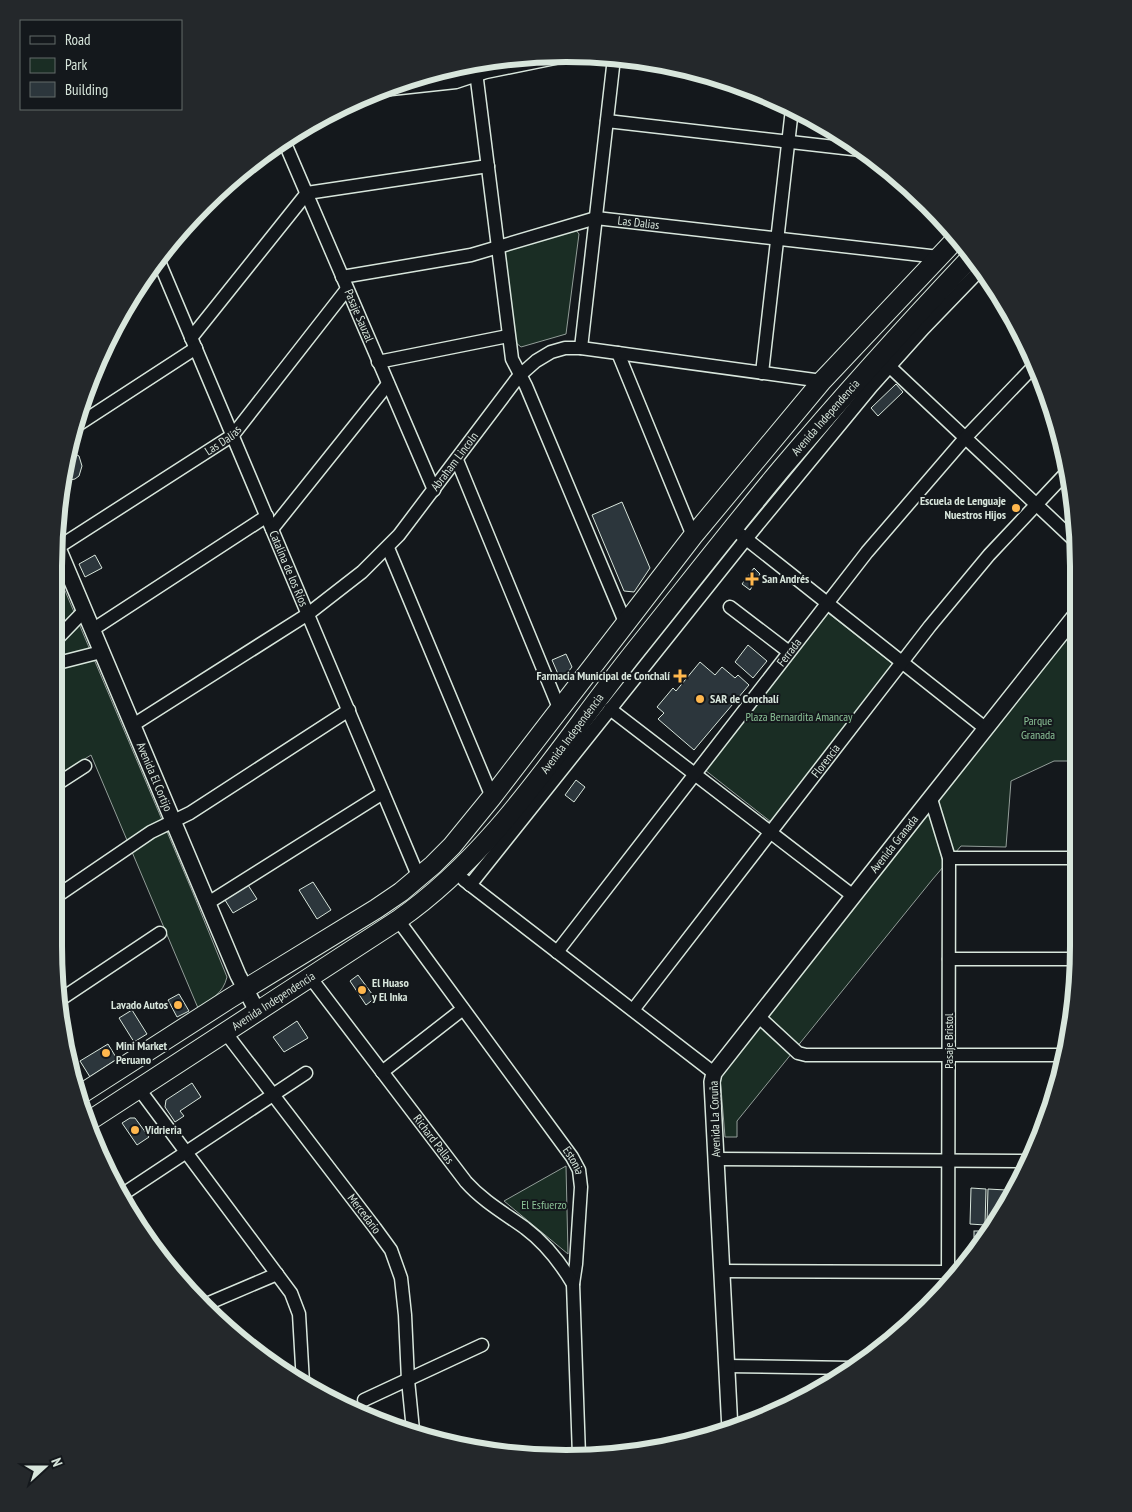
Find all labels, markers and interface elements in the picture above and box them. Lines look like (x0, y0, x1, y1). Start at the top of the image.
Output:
legend (20, 20, 182, 110)
text: Road (65, 30, 91, 49)
text: Park (65, 55, 87, 74)
text: Building (65, 80, 108, 99)
street label: Las Dalias (617, 213, 660, 232)
street label: Pasaje Sauzal (342, 287, 378, 344)
street label: Avenida Independencia (788, 376, 863, 458)
street label: Las Dalias (202, 422, 244, 458)
street label: Abraham Lincoln (427, 429, 481, 494)
place label: Escuela de Lenguaje Nuestros Hijos (920, 493, 1006, 522)
marker: Escuela de Lenguaje Nuestros Hijos (1010, 502, 1022, 514)
street label: Catalina de los Ríos (266, 528, 312, 609)
place label: San Andrés (762, 571, 809, 586)
marker: San Andrés (746, 573, 758, 585)
street label: Ferrada (773, 635, 804, 669)
place label: Farmacia Municipal de Conchalí (536, 668, 670, 683)
marker: Farmacia Municipal de Conchalí (674, 670, 686, 682)
street label: Avenida Independencia (537, 690, 607, 776)
place label: SAR de Conchalí (710, 691, 779, 706)
marker: SAR de Conchalí (694, 693, 706, 705)
park label: Plaza Bernardita Amancay (745, 709, 853, 724)
park label: Parque Granada (1021, 713, 1055, 742)
street label: Avenida El Cortijo (134, 740, 176, 813)
street label: Florencia (808, 741, 843, 780)
street label: Avenida Granada (866, 812, 921, 876)
street label: Avenida Independencia (229, 968, 318, 1033)
place label: El Huaso y El Inka (371, 975, 409, 1004)
marker: El Huaso y El Inka (356, 984, 368, 996)
place label: Lavado Autos (111, 997, 168, 1012)
marker: Lavado Autos (172, 999, 184, 1011)
street label: Pasaje Bristol (941, 1013, 956, 1069)
place label: Mini Market Peruano (116, 1038, 168, 1067)
marker: Mini Market Peruano (100, 1047, 112, 1059)
street label: Avenida La Coruña (706, 1080, 723, 1157)
street label: Richard Pallas (410, 1111, 458, 1167)
place label: Vidrieria (144, 1122, 182, 1137)
marker: Vidrieria (129, 1124, 141, 1136)
street label: Estonia (560, 1143, 587, 1175)
street label: Mercedario (345, 1191, 385, 1236)
park label: El Esfuerzo (521, 1197, 567, 1212)
north arrow (20, 1442, 70, 1492)
text: N (47, 1456, 67, 1469)

